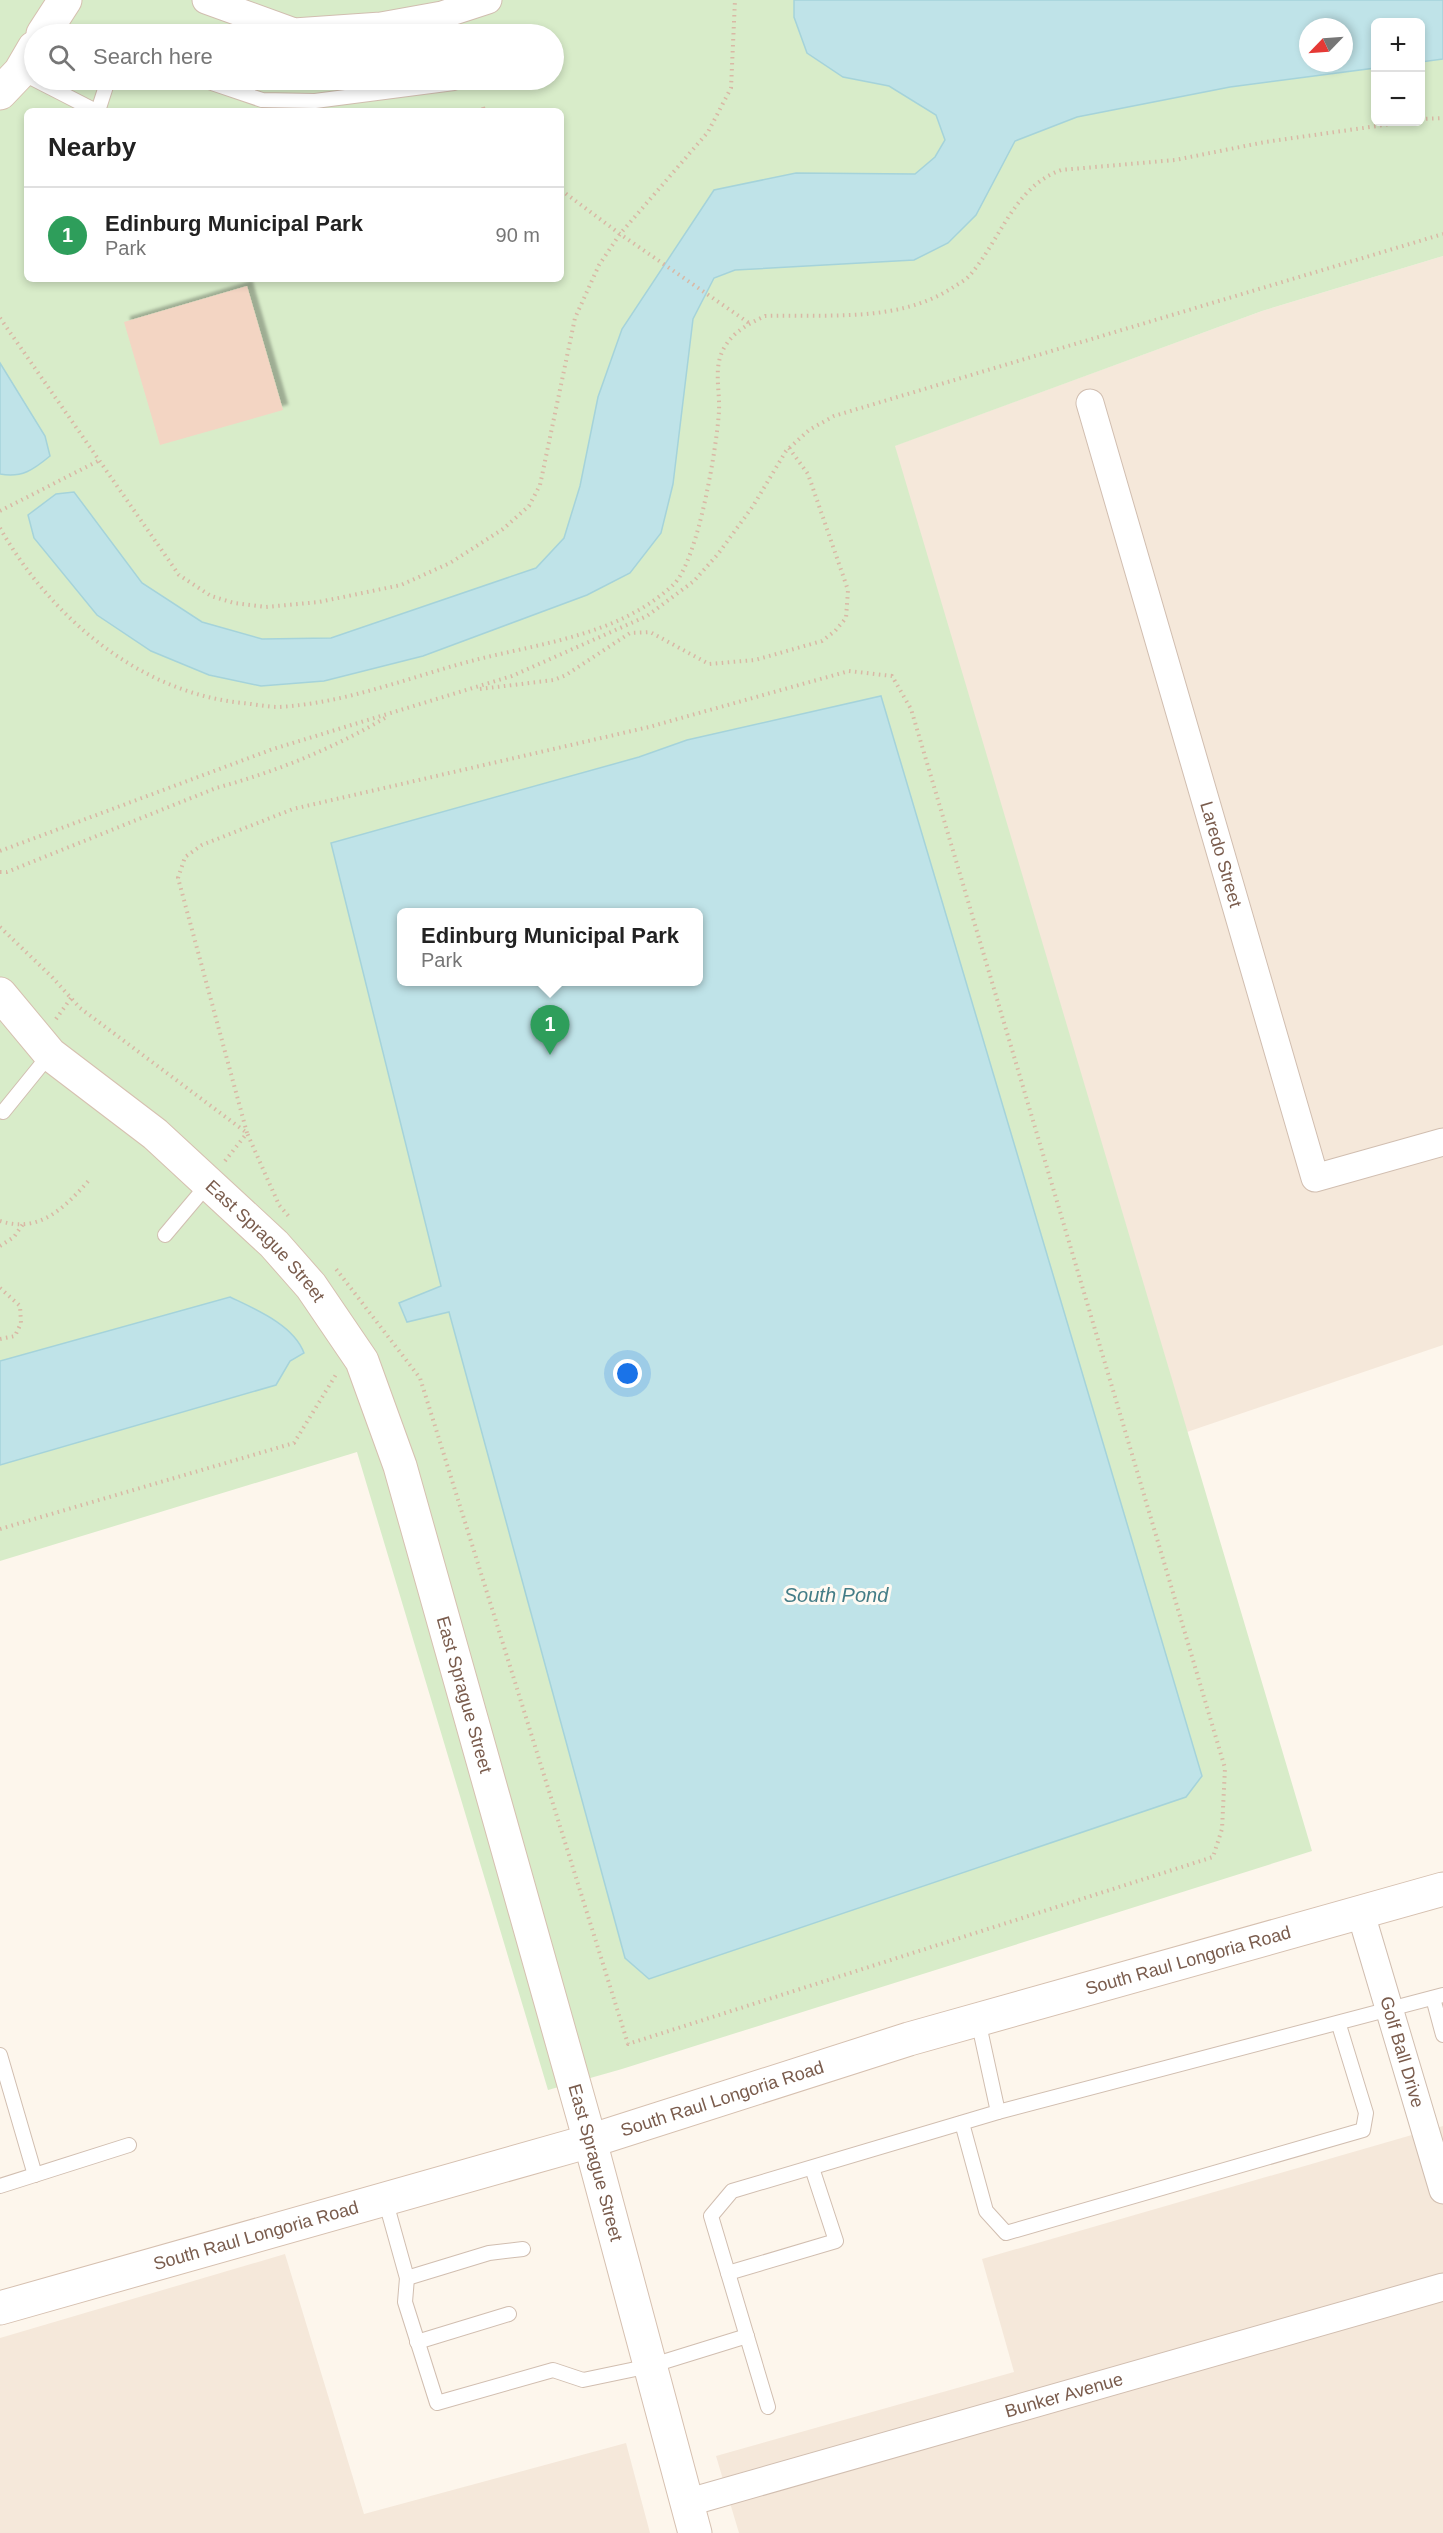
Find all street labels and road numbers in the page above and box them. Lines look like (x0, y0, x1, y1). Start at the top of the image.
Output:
street label: Laredo Street (1196, 799, 1246, 910)
street label: East Sprague Street (202, 1176, 329, 1306)
street label: East Sprague Street (433, 1614, 496, 1775)
street label: South Raul Longoria Road (1083, 1922, 1293, 1999)
street label: Golf Ball Drive (1376, 1994, 1428, 2110)
street label: South Raul Longoria Road (618, 2057, 826, 2141)
street label: East Sprague Street (564, 2082, 626, 2243)
street label: South Raul Longoria Road (151, 2197, 361, 2274)
street label: Bunker Avenue (1003, 2369, 1125, 2421)

